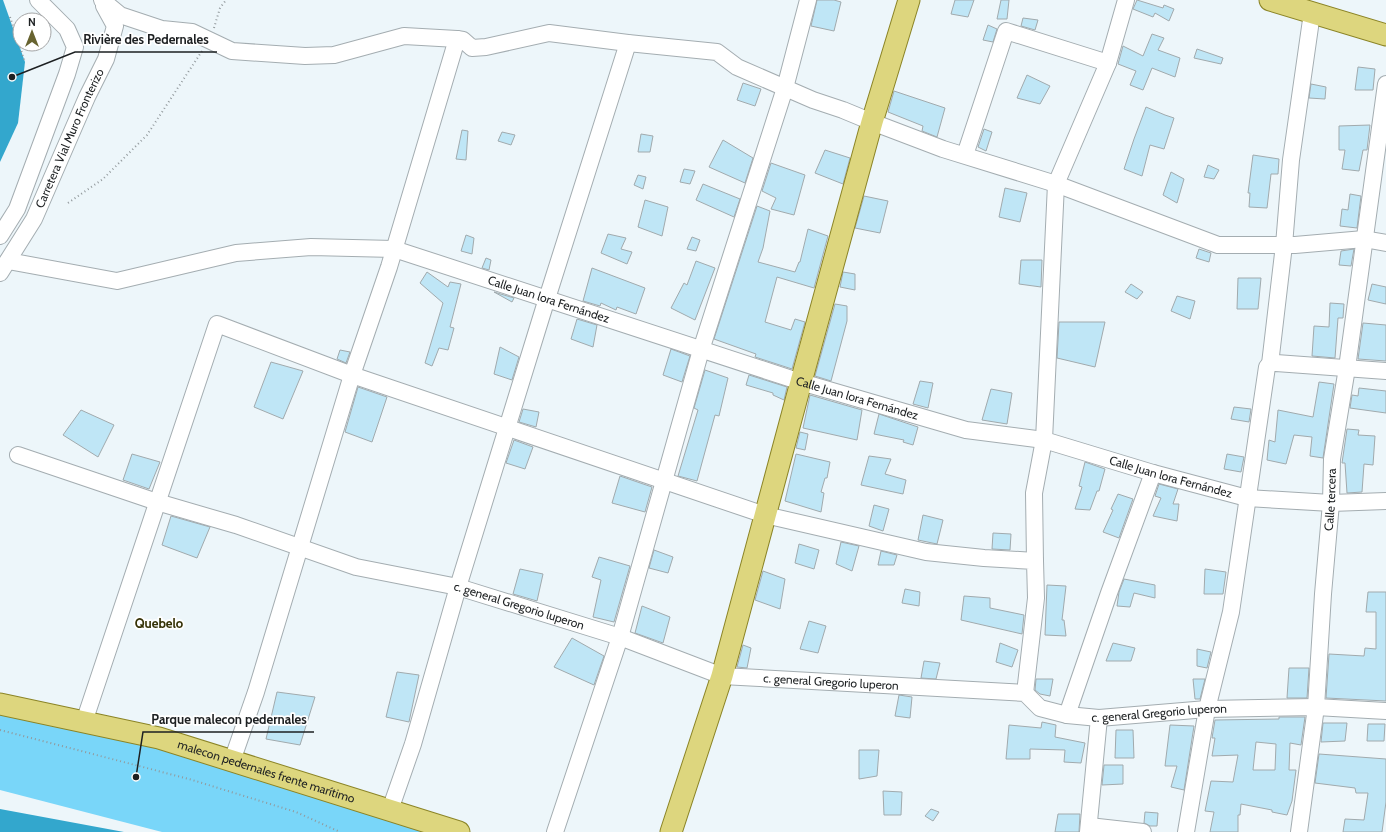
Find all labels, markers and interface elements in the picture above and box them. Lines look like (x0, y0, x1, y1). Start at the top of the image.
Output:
north arrow (12, 12, 52, 52)
text: N (28, 15, 36, 29)
callout: Rivière des Pedernales (75, 27, 217, 52)
text: Rivière des Pedernales (83, 31, 209, 47)
street label: Carretera Vial Muro Fronterizo (32, 66, 107, 210)
street label: Calle Juan lora Fernández (486, 272, 612, 326)
street label: Calle Juan lora Fernández (794, 373, 921, 423)
street label: Calle Juan lora Fernández (1108, 452, 1234, 501)
street label: Calle tercera (1321, 468, 1339, 531)
street label: c. general Gregorio luperon (453, 578, 587, 633)
district label: Quebelo (135, 615, 184, 631)
street label: c. general Gregorio luperon (763, 670, 899, 693)
street label: c. general Gregorio luperon (1091, 701, 1227, 725)
callout: Parque malecon pedernales (143, 707, 314, 732)
text: Parque malecon pedernales (151, 711, 307, 727)
street label: malecon pedernales frente marítimo (176, 736, 357, 806)

